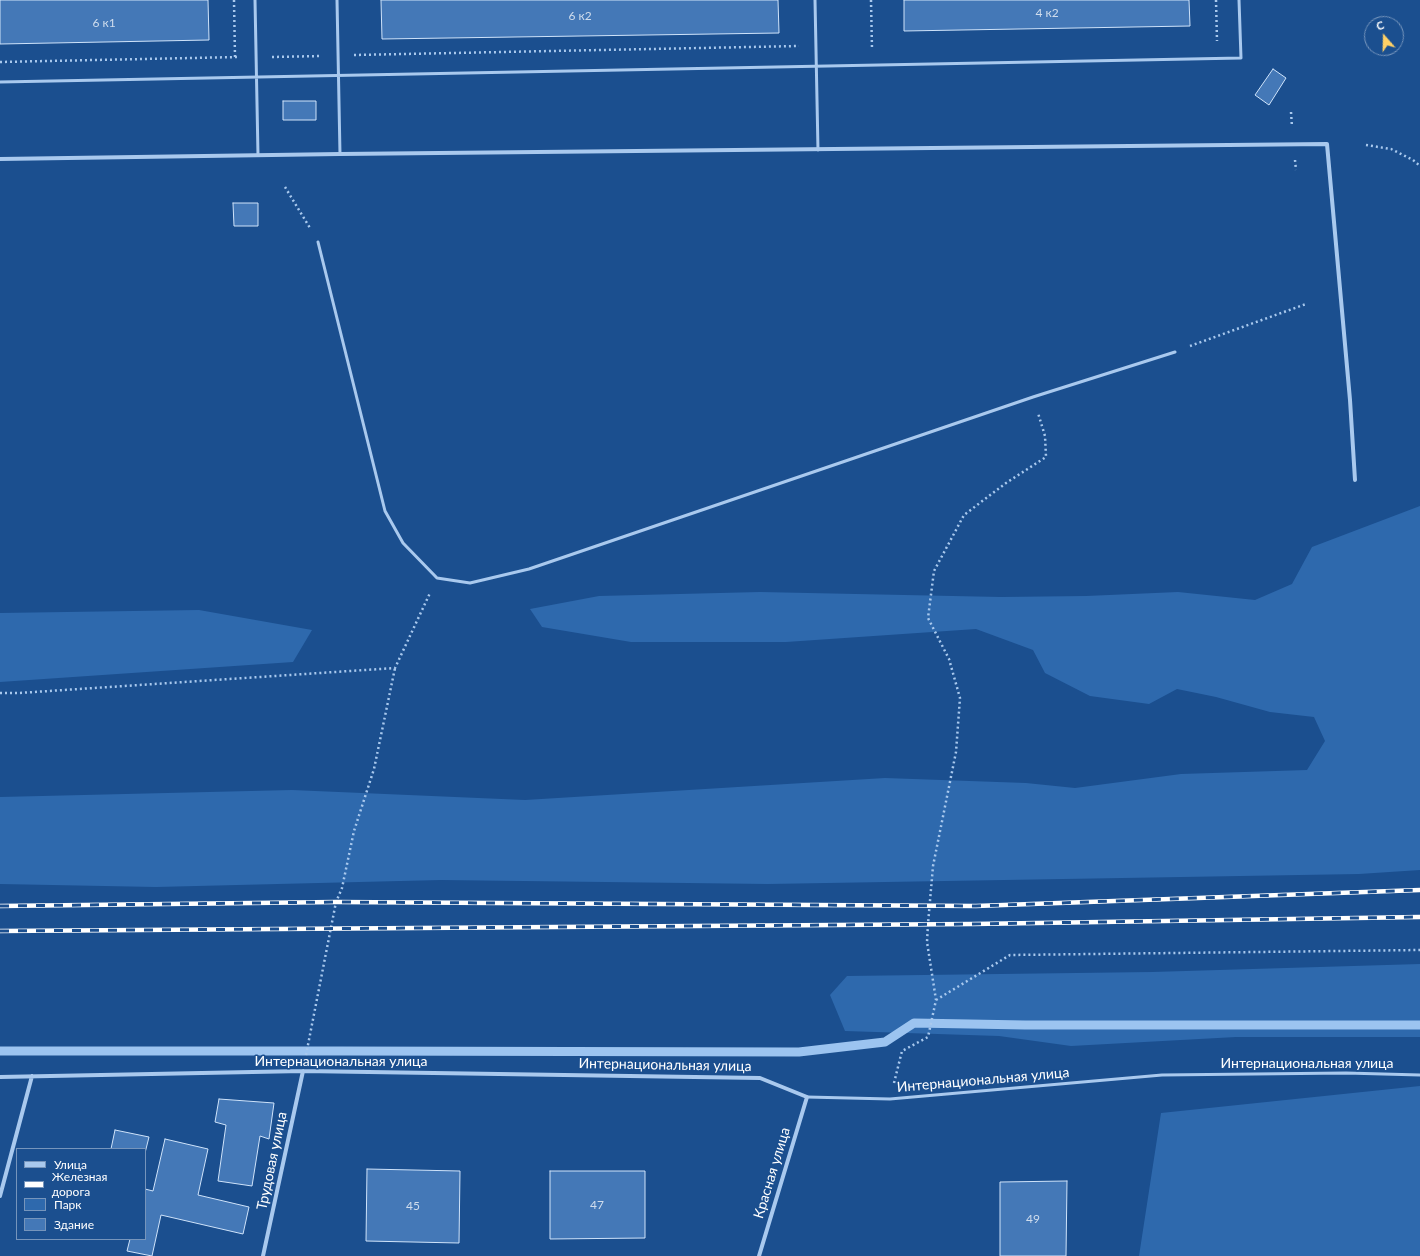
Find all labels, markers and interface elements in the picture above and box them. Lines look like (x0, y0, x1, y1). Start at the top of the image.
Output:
house number: 4 к2 (1035, 6, 1059, 20)
house number: 6 к2 (568, 9, 592, 23)
house number: 6 к1 (92, 16, 116, 30)
north arrow (1364, 16, 1404, 56)
text: С (1374, 18, 1386, 33)
street label: Интернациональная улица (254, 1053, 428, 1069)
street label: Интернациональная улица (578, 1055, 752, 1075)
street label: Интернациональная улица (1220, 1055, 1394, 1071)
street label: Интернациональная улица (896, 1064, 1070, 1096)
street label: Трудовая улица (253, 1110, 291, 1212)
street label: Красная улица (750, 1125, 794, 1221)
legend (16, 1148, 146, 1240)
text: Улица (54, 1157, 87, 1172)
text: Железная дорога (52, 1169, 107, 1199)
text: Парк (54, 1197, 82, 1212)
house number: 47 (590, 1198, 604, 1212)
house number: 45 (406, 1199, 420, 1213)
house number: 49 (1026, 1212, 1040, 1226)
text: Здание (54, 1217, 94, 1232)

